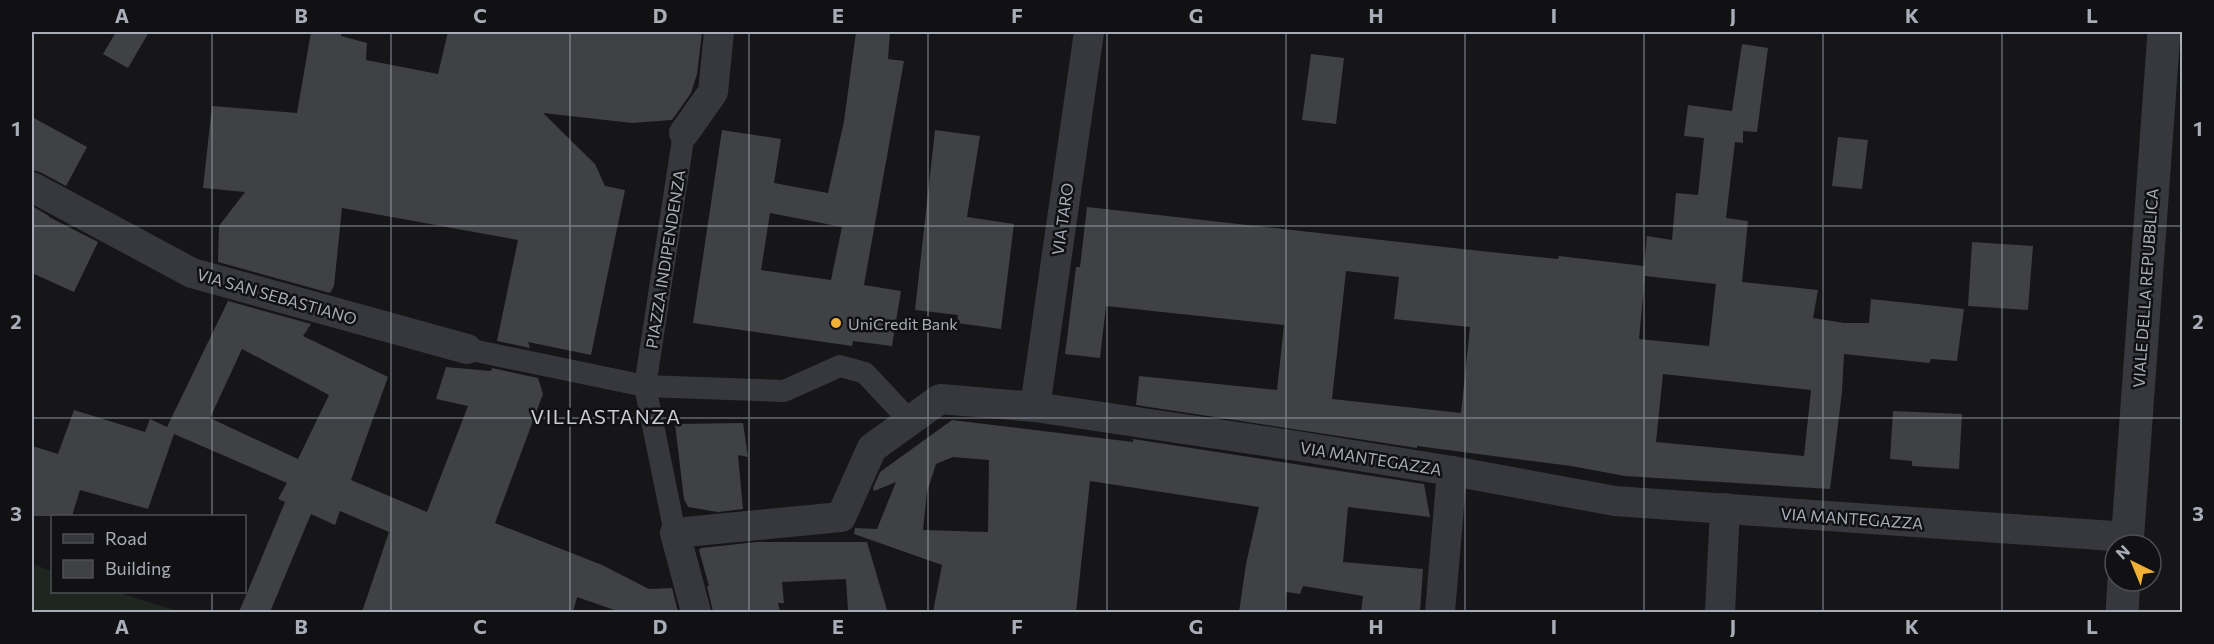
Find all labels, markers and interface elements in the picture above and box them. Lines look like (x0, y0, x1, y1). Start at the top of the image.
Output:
text: A (115, 3, 129, 27)
text: B (294, 3, 308, 27)
text: C (473, 3, 487, 27)
text: D (653, 3, 667, 27)
text: E (832, 3, 844, 27)
text: F (1011, 3, 1023, 27)
text: G (1189, 3, 1203, 27)
text: H (1369, 3, 1384, 27)
text: I (1551, 3, 1557, 27)
text: J (1730, 3, 1736, 27)
text: K (1905, 3, 1919, 27)
text: L (2086, 3, 2098, 27)
text: 1 (11, 116, 21, 140)
text: 1 (2193, 116, 2203, 140)
street label: PIAZZA INDIPENDENZA (641, 168, 689, 350)
street label: VIA TARO (1048, 182, 1076, 256)
street label: VIALE DELLA REPUBBLICA (2129, 188, 2161, 388)
street label: VIA SAN SEBASTIANO (195, 264, 359, 328)
text: 2 (10, 309, 22, 333)
text: 2 (2192, 309, 2204, 333)
place label: UniCredit Bank (848, 314, 958, 333)
marker: UniCredit Bank (829, 316, 843, 330)
district label: VILLASTANZA (530, 404, 682, 428)
street label: VIA MANTEGAZZA (1299, 437, 1443, 479)
text: 3 (10, 501, 22, 525)
text: 3 (2192, 501, 2204, 525)
street label: VIA MANTEGAZZA (1780, 504, 1924, 532)
legend (51, 515, 246, 593)
text: Road (105, 527, 147, 549)
north arrow (2103, 533, 2163, 593)
text: N (2112, 541, 2133, 563)
text: Building (105, 557, 171, 579)
text: A (115, 614, 129, 638)
text: B (294, 614, 308, 638)
text: C (473, 614, 487, 638)
text: D (653, 614, 667, 638)
text: E (832, 614, 844, 638)
text: F (1011, 614, 1023, 638)
text: G (1189, 614, 1203, 638)
text: H (1369, 614, 1384, 638)
text: I (1551, 614, 1557, 638)
text: J (1730, 614, 1736, 638)
text: K (1905, 614, 1919, 638)
text: L (2086, 614, 2098, 638)

